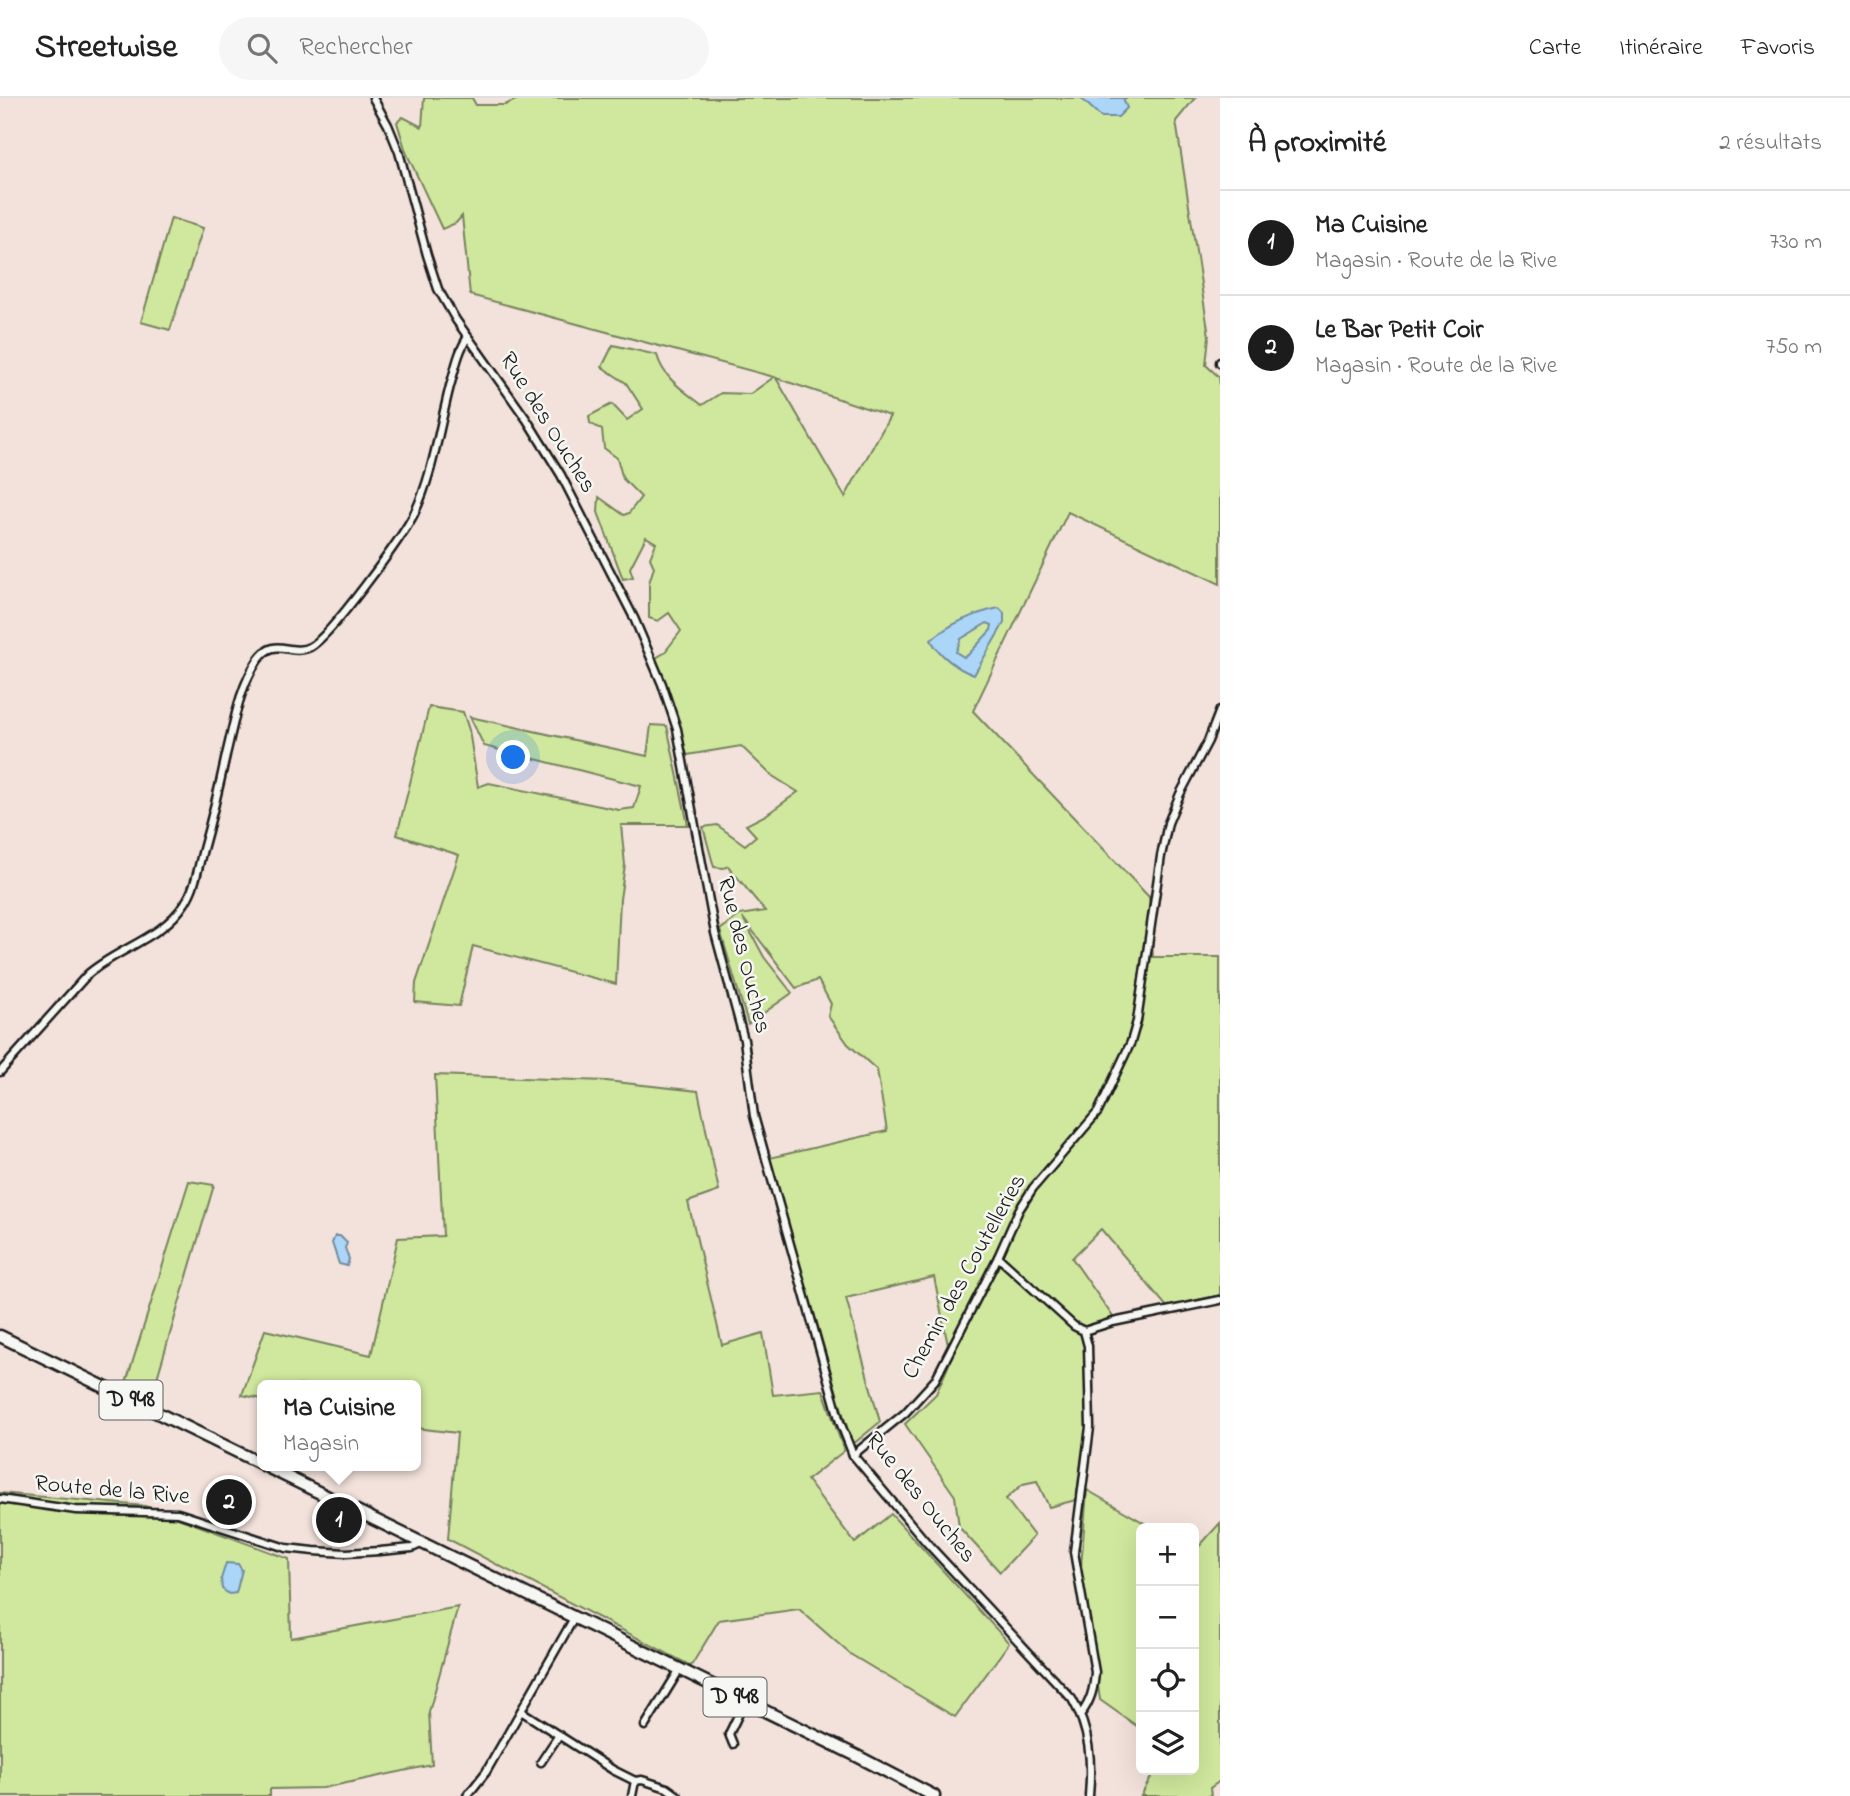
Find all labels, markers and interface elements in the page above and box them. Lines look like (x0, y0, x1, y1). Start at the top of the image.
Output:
search box (219, 17, 709, 80)
text: Streetwise (35, 24, 177, 72)
icon: search (243, 29, 281, 67)
text: Rechercher (299, 29, 413, 67)
text: Carte (1529, 31, 1581, 66)
text: Itinéraire (1619, 31, 1703, 66)
text: Favoris (1741, 31, 1815, 66)
text: À proximité (1248, 122, 1386, 166)
text: 2 résultats (1719, 127, 1822, 160)
text: Ma Cuisine (1315, 207, 1427, 245)
text: 1 (1267, 226, 1275, 259)
text: 730 m (1769, 226, 1822, 259)
text: Magasin · Route de la Rive (1315, 245, 1557, 278)
text: Le Bar Petit Coir (1315, 312, 1483, 350)
text: 2 (1265, 331, 1277, 364)
text: 750 m (1766, 331, 1822, 364)
street label: Rue des Ouches (490, 346, 604, 500)
text: Magasin · Route de la Rive (1315, 350, 1557, 383)
your location (496, 740, 530, 774)
street label: Rue des Ouches (707, 873, 779, 1037)
street label: Chemin des Coutelleries (894, 1168, 1036, 1386)
road number: D 948 (100, 1380, 162, 1420)
popup (257, 1380, 421, 1471)
text: Ma Cuisine (283, 1390, 395, 1428)
street label: Rue des Ouches (856, 1425, 984, 1571)
text: Magasin (283, 1428, 359, 1461)
street label: Route de la Rive (33, 1467, 191, 1515)
pin: 2 (206, 1476, 252, 1528)
pin: 1 (316, 1494, 362, 1546)
map controls (1136, 1523, 1199, 1775)
button: + (1136, 1523, 1199, 1586)
button: − (1136, 1586, 1199, 1649)
button: locate (1136, 1649, 1199, 1712)
road number: D 948 (704, 1678, 766, 1716)
button: layers (1136, 1712, 1199, 1775)

